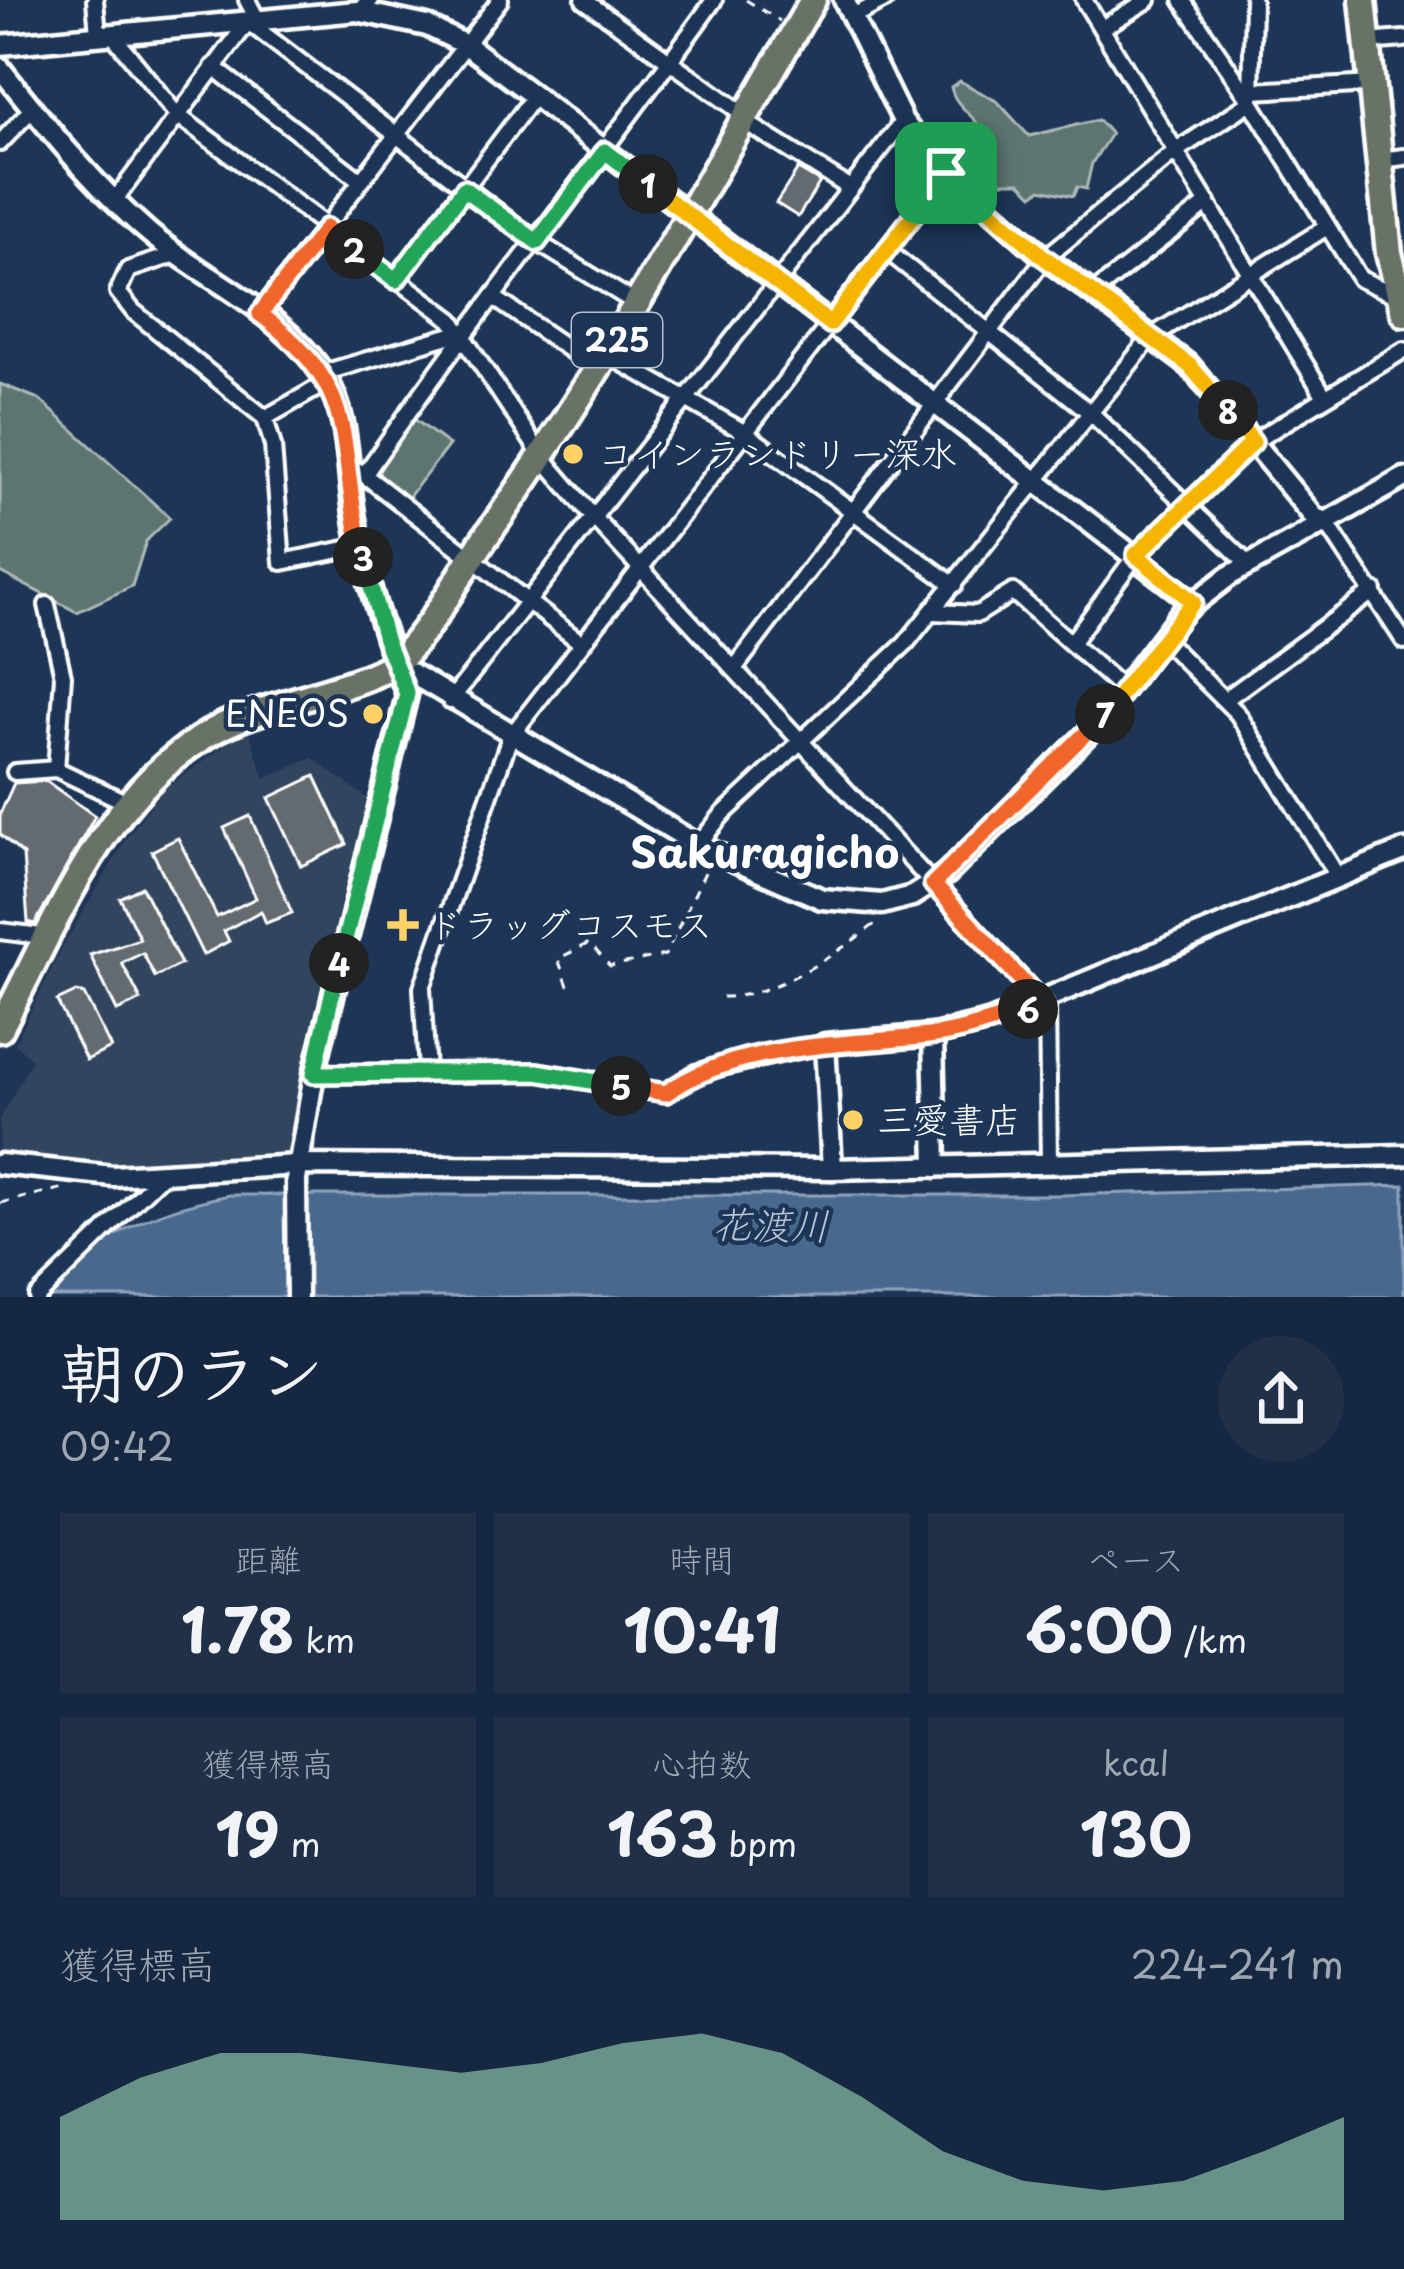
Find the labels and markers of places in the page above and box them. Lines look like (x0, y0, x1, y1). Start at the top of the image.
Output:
pin (895, 122, 997, 224)
pin: 1 (618, 154, 678, 214)
pin: 2 (324, 219, 384, 279)
pin: 8 (1198, 380, 1258, 440)
place label: コインランドリー深水 (597, 425, 957, 479)
marker: コインランドリー深水 (560, 441, 586, 467)
pin: 3 (333, 527, 393, 587)
pin: 7 (1075, 684, 1135, 744)
place label: ENEOS (225, 685, 349, 739)
marker: ENEOS (360, 701, 386, 727)
place label: ドラッグコスモス (427, 896, 713, 950)
marker: ドラッグコスモス (390, 912, 416, 938)
pin: 4 (309, 933, 369, 993)
pin: 6 (998, 979, 1058, 1039)
pin: 5 (591, 1056, 651, 1116)
place label: 三愛書店 (877, 1091, 1021, 1145)
marker: 三愛書店 (840, 1107, 866, 1133)

